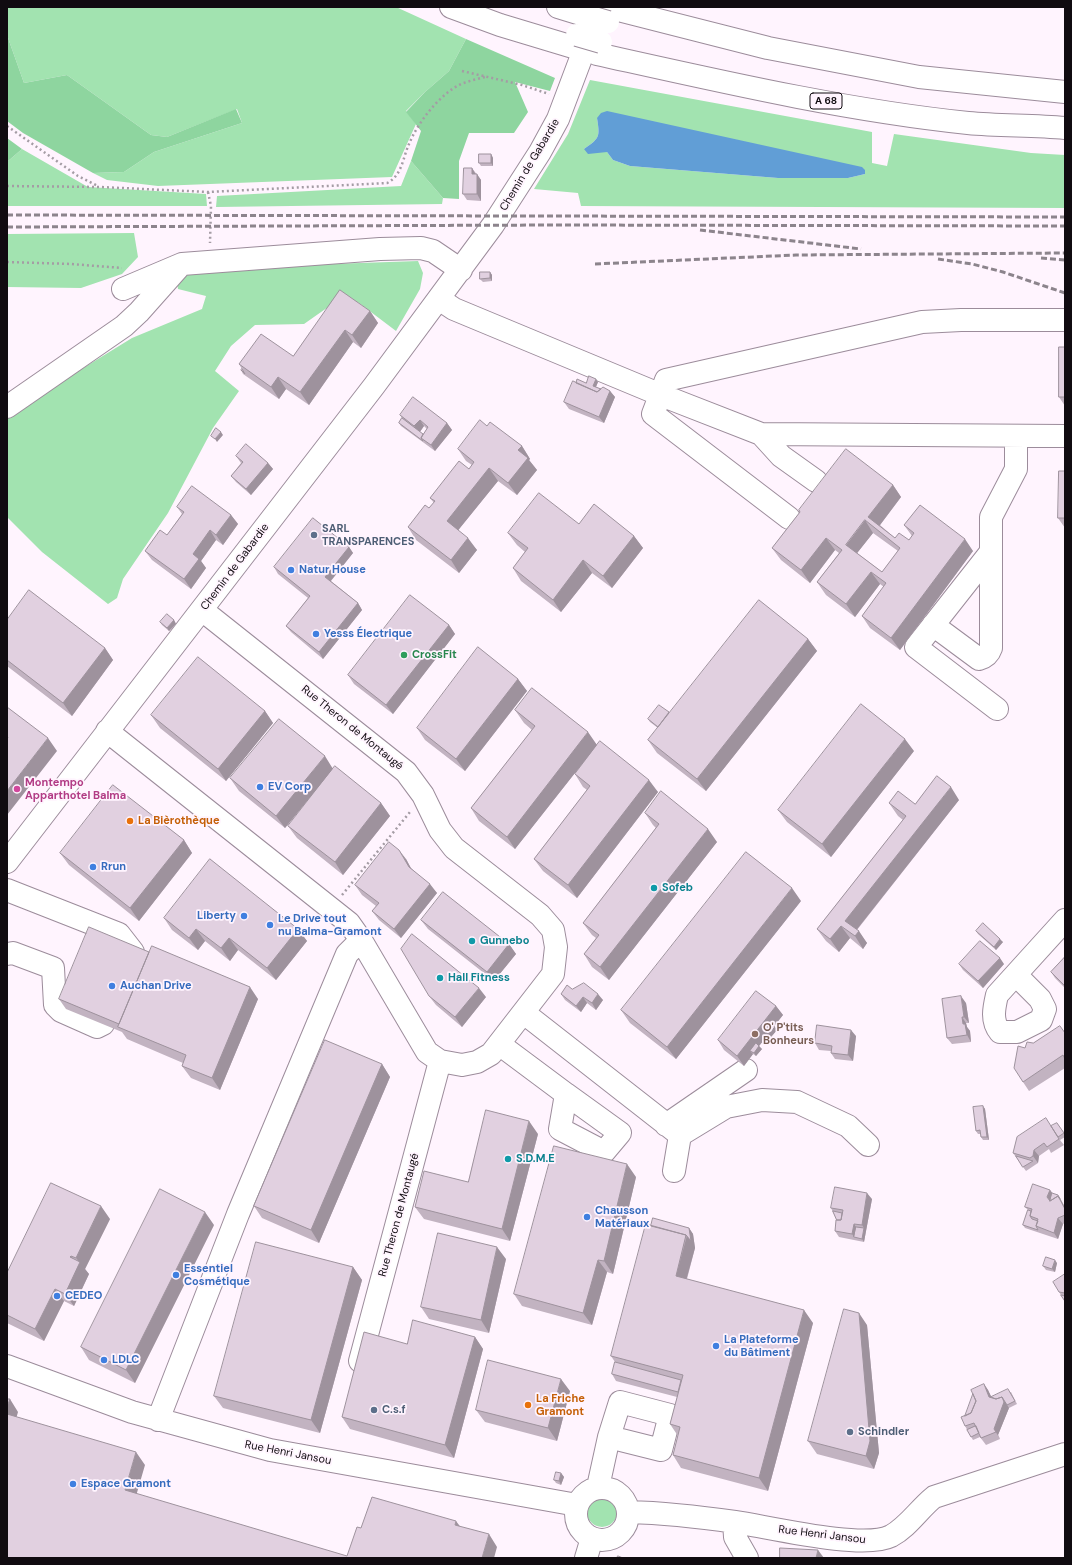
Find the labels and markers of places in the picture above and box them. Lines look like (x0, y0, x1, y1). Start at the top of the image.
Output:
place label: SARL TRANSPARENCES (322, 522, 414, 548)
marker: SARL TRANSPARENCES (309, 530, 319, 540)
place label: Natur House (299, 563, 366, 577)
marker: Natur House (286, 565, 296, 575)
place label: Yesss Électrique (324, 627, 412, 641)
marker: Yesss Électrique (311, 629, 321, 639)
place label: CrossFit (412, 648, 457, 662)
marker: CrossFit (399, 650, 409, 660)
place label: Montempo Apparthotel Balma (25, 776, 126, 802)
place label: EV Corp (268, 780, 311, 794)
marker: EV Corp (255, 782, 265, 792)
marker: Montempo Apparthotel Balma (12, 784, 22, 794)
place label: La Bièrothèque (138, 814, 220, 828)
marker: La Bièrothèque (125, 816, 135, 826)
place label: Rrun (101, 860, 126, 874)
marker: Rrun (88, 862, 98, 872)
place label: Sofeb (662, 881, 693, 895)
marker: Sofeb (649, 883, 659, 893)
place label: Liberty (197, 909, 236, 923)
marker: Liberty (239, 911, 249, 921)
place label: Le Drive tout nu Balma-Gramont (278, 912, 382, 938)
marker: Le Drive tout nu Balma-Gramont (265, 920, 275, 930)
place label: Gunnebo (480, 934, 529, 948)
marker: Gunnebo (467, 936, 477, 946)
place label: Hall Fitness (448, 971, 510, 985)
marker: Hall Fitness (435, 973, 445, 983)
place label: Auchan Drive (120, 979, 192, 993)
marker: Auchan Drive (107, 981, 117, 991)
place label: O' P'tits Bonheurs (763, 1021, 814, 1047)
marker: O' P'tits Bonheurs (750, 1029, 760, 1039)
place label: S.D.M.E (516, 1152, 555, 1166)
marker: S.D.M.E (503, 1154, 513, 1164)
place label: Chausson Matériaux (595, 1204, 649, 1230)
marker: Chausson Matériaux (582, 1212, 592, 1222)
place label: Essentiel Cosmétique (184, 1262, 250, 1288)
marker: Essentiel Cosmétique (171, 1270, 181, 1280)
place label: CEDEO (65, 1289, 102, 1303)
marker: CEDEO (52, 1291, 62, 1301)
place label: La Plateforme du Bâtiment (724, 1333, 799, 1359)
marker: La Plateforme du Bâtiment (711, 1341, 721, 1351)
place label: LDLC (112, 1353, 139, 1367)
marker: LDLC (99, 1355, 109, 1365)
place label: La Friche Gramont (536, 1392, 585, 1418)
marker: La Friche Gramont (523, 1400, 533, 1410)
place label: C.s.f (382, 1403, 406, 1417)
marker: C.s.f (369, 1405, 379, 1415)
place label: Schindler (858, 1425, 909, 1439)
marker: Schindler (845, 1427, 855, 1437)
place label: Espace Gramont (81, 1477, 171, 1491)
marker: Espace Gramont (68, 1479, 78, 1489)

